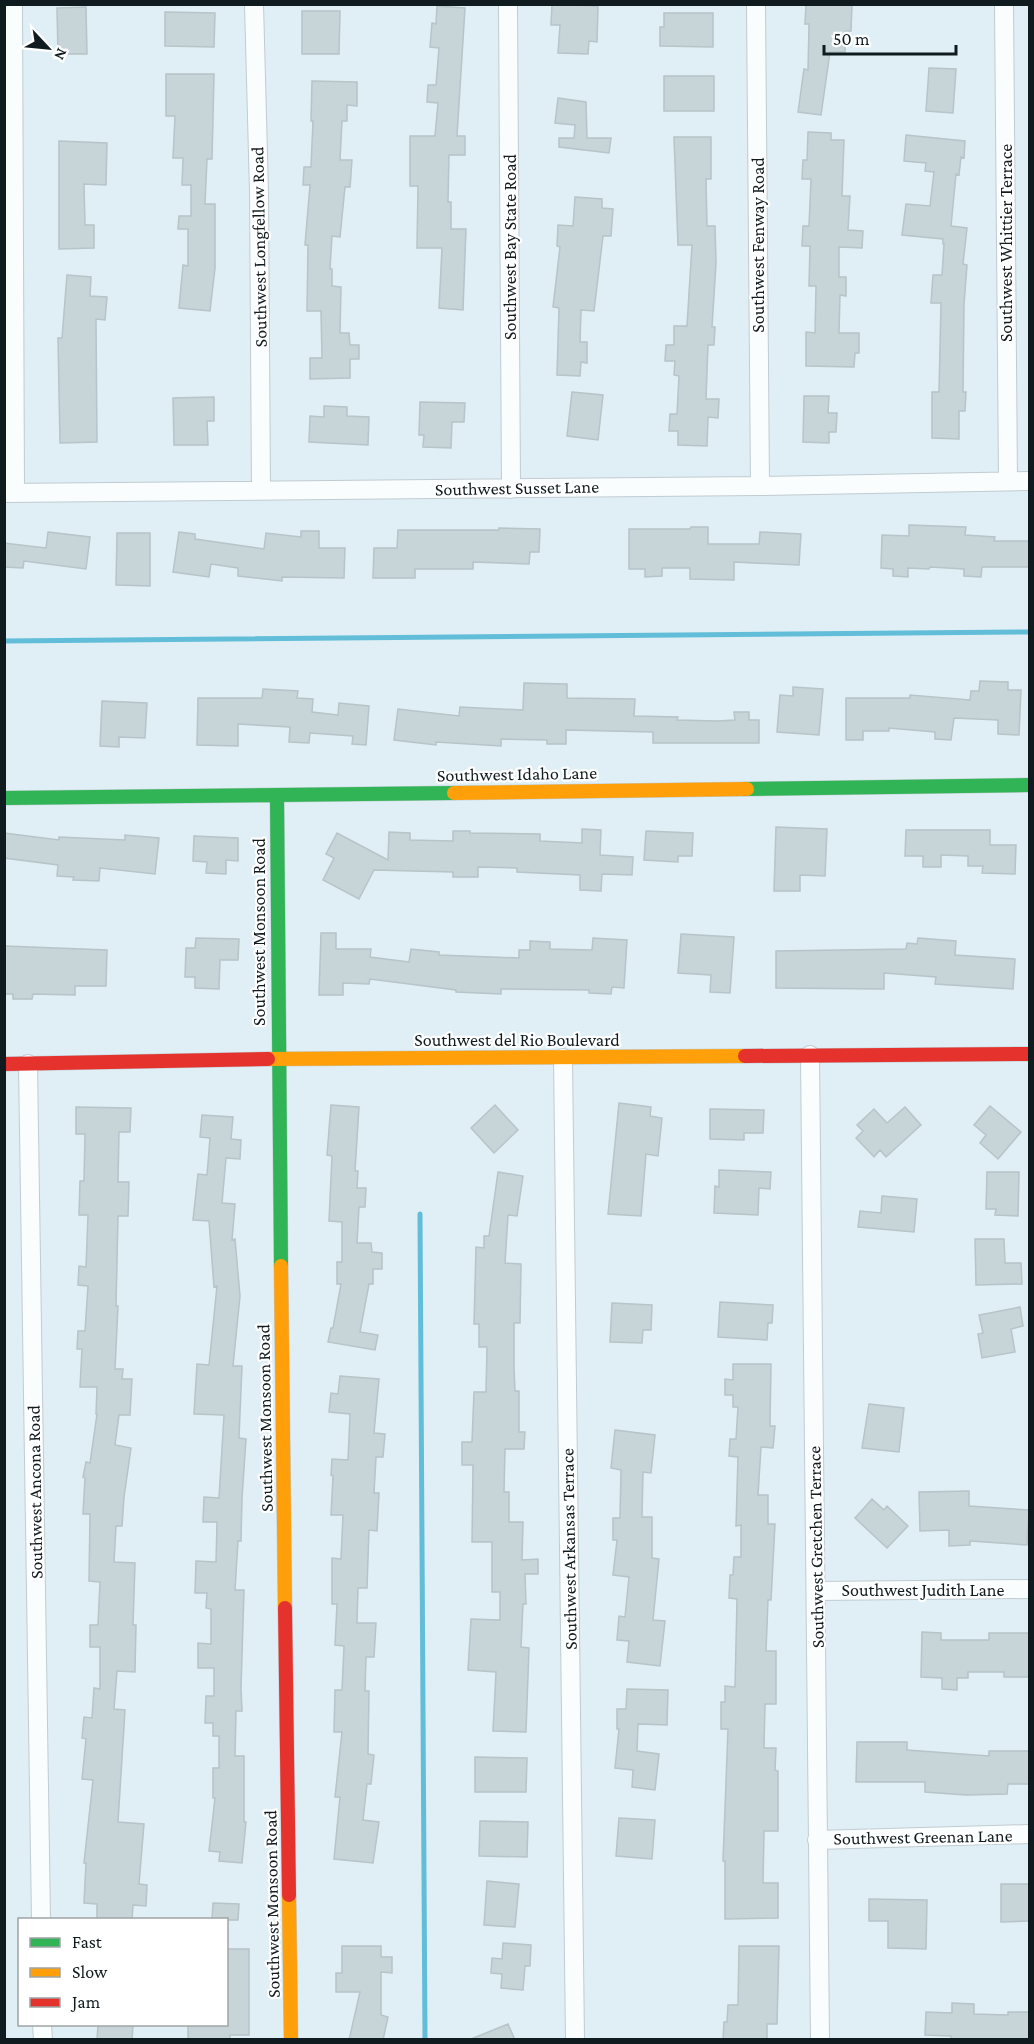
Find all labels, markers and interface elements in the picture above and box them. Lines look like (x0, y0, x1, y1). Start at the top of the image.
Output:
north arrow (18, 18, 78, 78)
scale bar (824, 18, 956, 56)
text: 50 m (833, 29, 870, 49)
text: N (51, 46, 71, 63)
street label: Southwest Whittier Terrace (996, 144, 1016, 342)
street label: Southwest Longfellow Road (247, 146, 271, 348)
street label: Southwest Bay State Road (500, 154, 520, 340)
street label: Southwest Fenway Road (748, 157, 768, 333)
street label: Southwest Susset Lane (435, 477, 599, 499)
street label: Southwest Idaho Lane (437, 763, 597, 785)
street label: Southwest Monsoon Road (249, 838, 269, 1026)
street label: Southwest del Rio Boulevard (414, 1030, 620, 1050)
street label: Southwest Monsoon Road (253, 1323, 277, 1512)
street label: Southwest Ancona Road (23, 1404, 47, 1579)
street label: Southwest Gretchen Terrace (804, 1446, 828, 1648)
street label: Southwest Arkansas Terrace (557, 1448, 581, 1650)
street label: Southwest Judith Lane (842, 1580, 1005, 1600)
street label: Southwest Monsoon Road (260, 1809, 284, 1998)
street label: Southwest Greenan Lane (833, 1825, 1013, 1849)
legend (18, 1918, 228, 2026)
text: Fast (72, 1932, 103, 1952)
text: Slow (72, 1962, 108, 1982)
text: Jam (70, 1992, 101, 2012)

